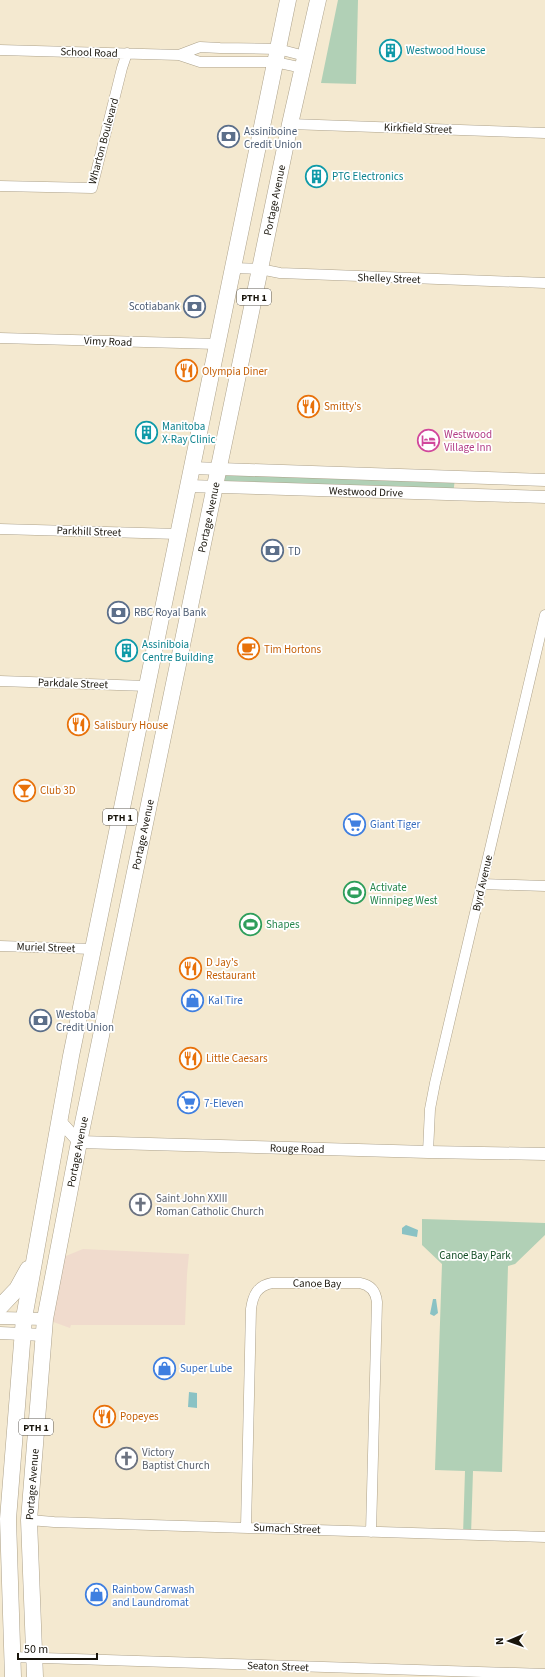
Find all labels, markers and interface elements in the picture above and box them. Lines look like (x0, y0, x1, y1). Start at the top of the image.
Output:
building icon: Westwood House (378, 37, 404, 63)
place label: Westwood House (406, 43, 486, 58)
street label: School Road (60, 44, 118, 61)
street label: Wharton Boulevard (85, 96, 122, 186)
street label: Kirkfield Street (384, 120, 453, 137)
bank icon: Assiniboine Credit Union (215, 124, 241, 150)
place label: Assiniboine Credit Union (244, 124, 302, 152)
street label: Portage Avenue (260, 163, 289, 237)
building icon: PTG Electronics (304, 163, 330, 189)
place label: PTG Electronics (332, 169, 404, 184)
street label: Shelley Street (357, 270, 421, 287)
road number: PTH 1 (237, 289, 271, 305)
bank icon: Scotiabank (182, 293, 208, 319)
place label: Scotiabank (129, 299, 181, 314)
street label: Vimy Road (84, 333, 132, 350)
restaurant icon: Olympia Diner (173, 358, 199, 384)
place label: Olympia Diner (202, 364, 268, 379)
restaurant icon: Smitty's (296, 393, 322, 419)
place label: Smitty's (324, 399, 362, 414)
building icon: Manitoba X-Ray Clinic (134, 419, 160, 445)
place label: Manitoba X-Ray Clinic (162, 419, 215, 447)
hotel icon: Westwood Village Inn (416, 427, 442, 453)
place label: Westwood Village Inn (444, 427, 492, 455)
street label: Portage Avenue (194, 480, 224, 554)
street label: Westwood Drive (329, 483, 404, 501)
street label: Parkhill Street (56, 523, 122, 540)
bank icon: TD (260, 538, 286, 564)
place label: TD (288, 544, 301, 559)
bank icon: RBC Royal Bank (105, 599, 131, 625)
place label: RBC Royal Bank (134, 605, 207, 620)
cafe icon: Tim Hortons (236, 636, 262, 662)
building icon: Assiniboia Centre Building (114, 637, 140, 663)
place label: Assiniboia Centre Building (142, 637, 214, 665)
place label: Tim Hortons (264, 642, 321, 657)
street label: Parkdale Street (38, 675, 109, 692)
restaurant icon: Salisbury House (66, 712, 92, 738)
place label: Salisbury House (94, 718, 169, 733)
bar icon: Club 3D (11, 777, 37, 803)
place label: Club 3D (40, 783, 76, 798)
street label: Portage Avenue (129, 797, 158, 871)
road number: PTH 1 (103, 809, 137, 825)
supermarket icon: Giant Tiger (341, 811, 367, 837)
place label: Giant Tiger (370, 817, 420, 832)
street label: Byrd Avenue (469, 853, 496, 913)
sports icon: Activate Winnipeg West (341, 880, 367, 906)
place label: Activate Winnipeg West (370, 880, 438, 908)
sports icon: Shapes (238, 911, 264, 937)
place label: Shapes (266, 917, 300, 932)
street label: Muriel Street (16, 939, 76, 956)
restaurant icon: D Jay's Restaurant (177, 955, 203, 981)
place label: D Jay's Restaurant (206, 955, 256, 983)
shop icon: Kal Tire (180, 987, 206, 1013)
place label: Kal Tire (208, 993, 243, 1008)
bank icon: Westoba Credit Union (28, 1007, 54, 1033)
place label: Westoba Credit Union (56, 1007, 114, 1035)
restaurant icon: Little Caesars (177, 1045, 203, 1071)
place label: Little Caesars (206, 1051, 268, 1066)
supermarket icon: 7-Eleven (176, 1090, 202, 1116)
place label: 7-Eleven (204, 1096, 244, 1111)
street label: Portage Avenue (63, 1115, 92, 1189)
street label: Rouge Road (270, 1140, 325, 1157)
church icon: Saint John XXIII Roman Catholic Church (128, 1191, 154, 1217)
place label: Saint John XXIII Roman Catholic Church (156, 1191, 264, 1219)
park label: Canoe Bay Park (439, 1248, 511, 1263)
street label: Canoe Bay (293, 1276, 341, 1291)
shop icon: Super Lube (152, 1355, 178, 1381)
place label: Super Lube (180, 1361, 233, 1376)
restaurant icon: Popeyes (92, 1403, 118, 1429)
place label: Popeyes (120, 1409, 159, 1424)
road number: PTH 1 (19, 1419, 53, 1435)
church icon: Victory Baptist Church (113, 1445, 139, 1471)
place label: Victory Baptist Church (142, 1445, 210, 1473)
street label: Portage Avenue (22, 1447, 43, 1521)
street label: Sumach Street (253, 1520, 321, 1537)
shop icon: Rainbow Carwash and Laundromat (84, 1582, 110, 1608)
place label: Rainbow Carwash and Laundromat (112, 1582, 194, 1610)
north arrow (489, 1621, 529, 1661)
scale bar (18, 1635, 97, 1661)
text: N (492, 1637, 507, 1645)
text: 50 m (24, 1641, 48, 1658)
street label: Seaton Street (247, 1658, 309, 1675)

